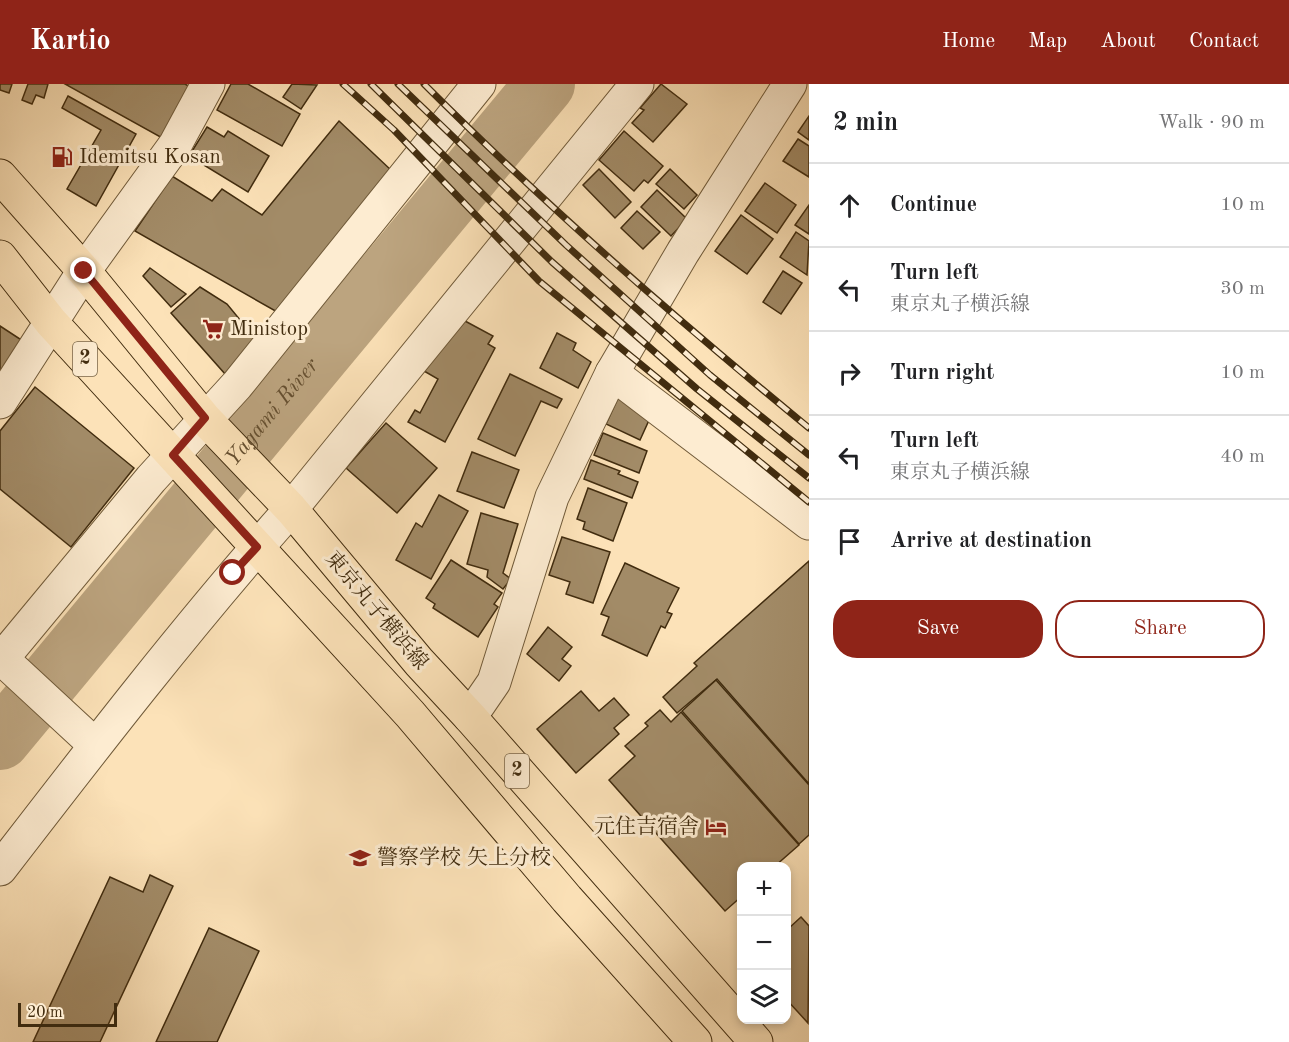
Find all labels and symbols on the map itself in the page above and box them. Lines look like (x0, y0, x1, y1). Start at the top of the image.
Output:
fuel station icon: Idemitsu Kosan (50, 145, 74, 169)
place label: Idemitsu Kosan (79, 147, 221, 168)
route end (70, 257, 96, 283)
supermarket icon: Ministop (201, 317, 225, 341)
place label: Ministop (230, 319, 308, 340)
road number: 2 (73, 342, 97, 376)
water label: Yagami River (222, 354, 323, 470)
street label: 東京丸子横浜線 (321, 547, 433, 674)
route start (219, 559, 245, 585)
road number: 2 (505, 754, 529, 788)
place label: 元住吉宿舎 (594, 815, 699, 838)
hotel icon: 元住吉宿舎 (704, 815, 728, 839)
school or university icon: 警察学校 矢上分校 (348, 846, 372, 870)
place label: 警察学校 矢上分校 (377, 846, 551, 869)
scale bar (18, 1000, 117, 1028)

